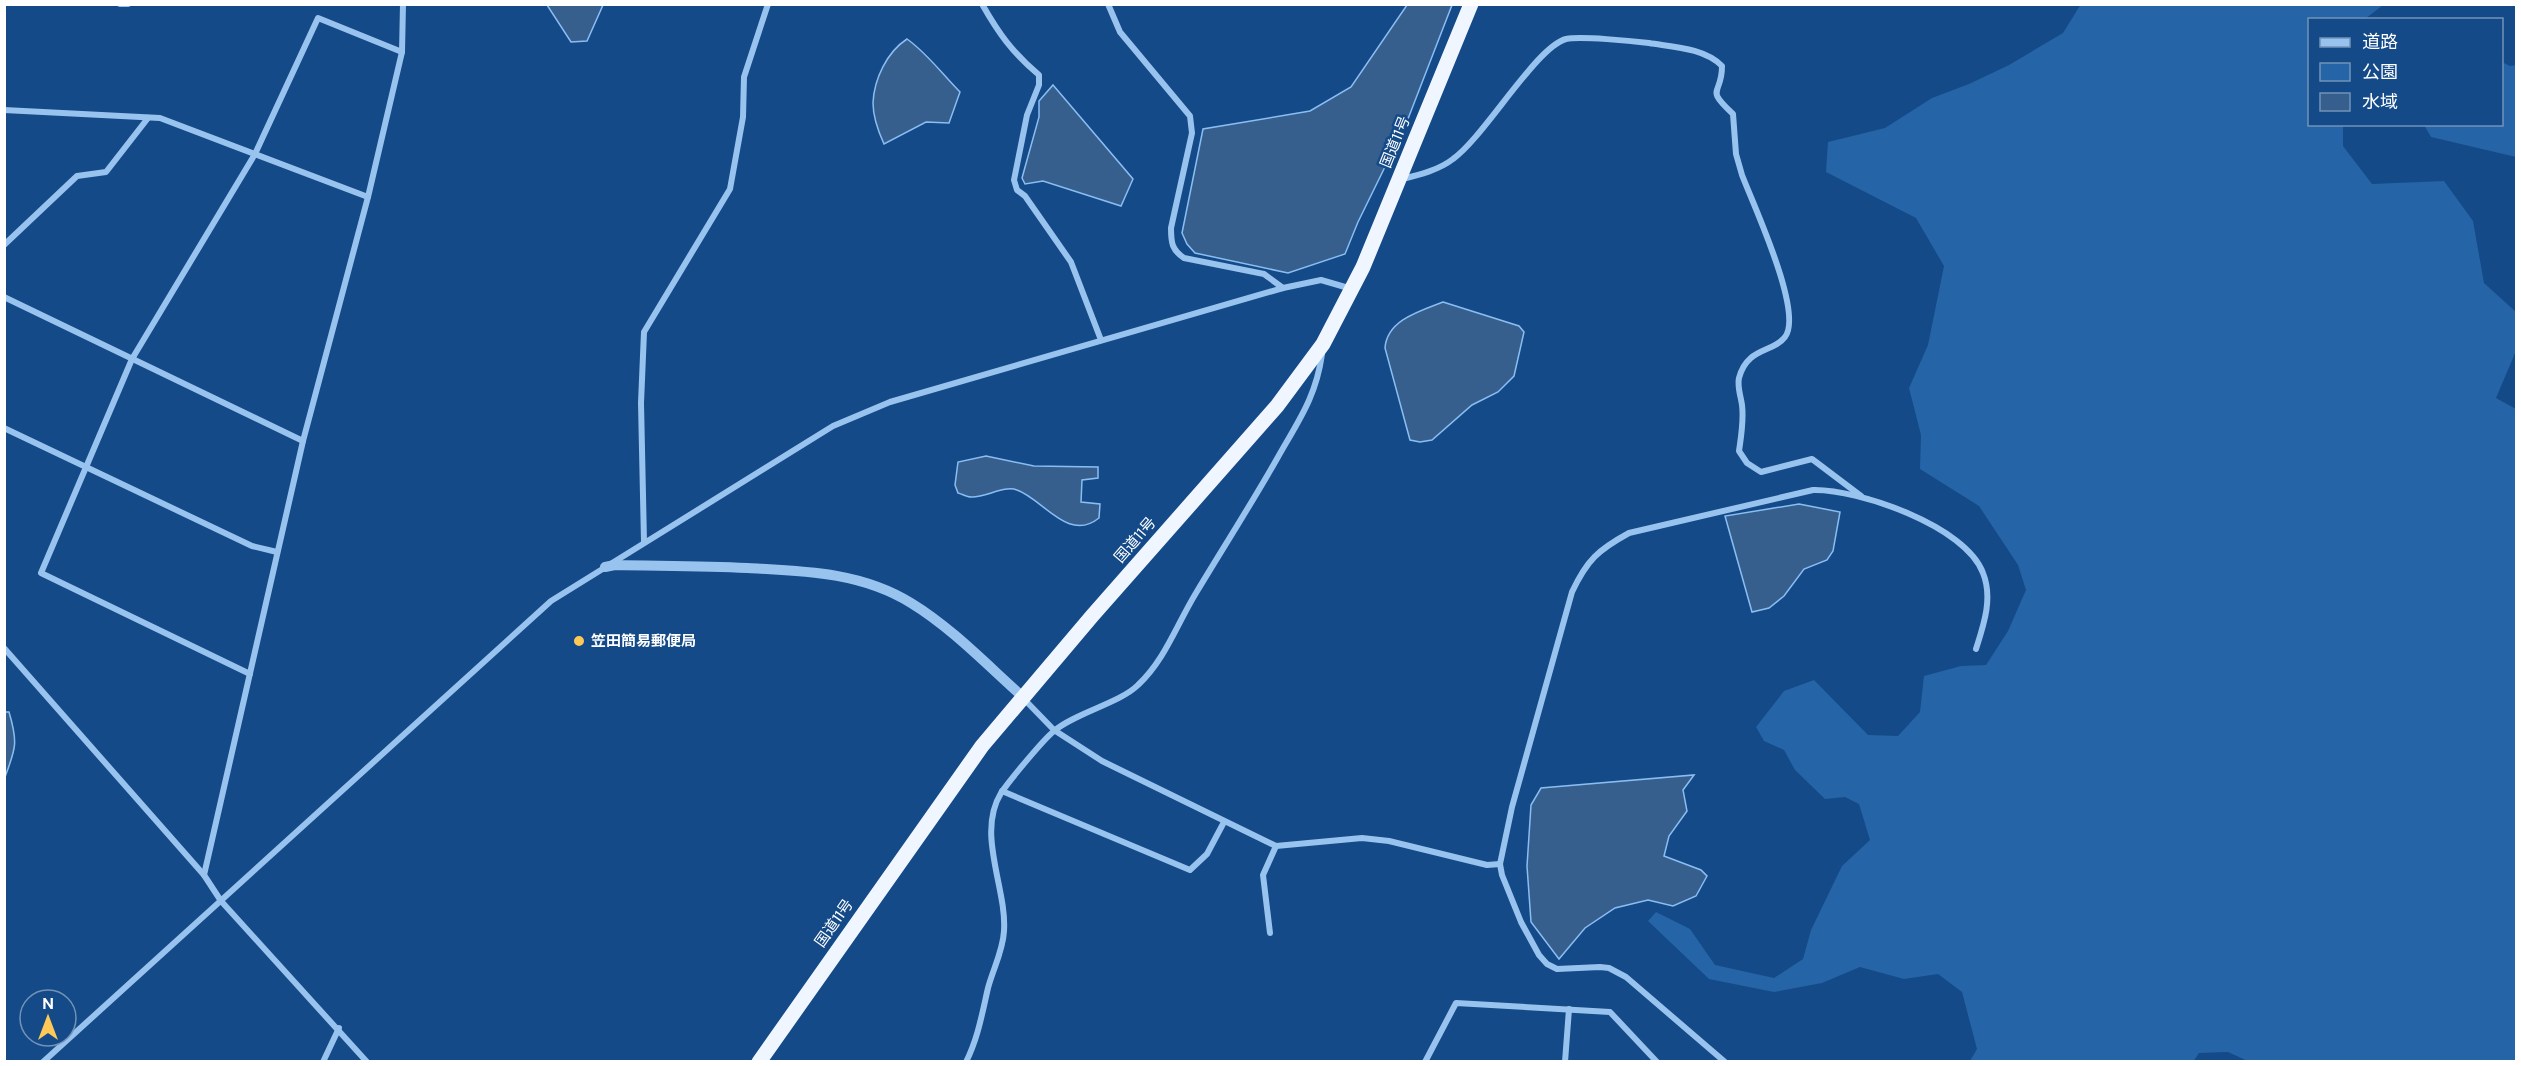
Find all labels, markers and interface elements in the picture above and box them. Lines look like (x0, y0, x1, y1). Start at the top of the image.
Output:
legend (2308, 18, 2503, 126)
text: 道路 (2362, 30, 2398, 54)
text: 公園 (2362, 60, 2398, 84)
text: 水域 (2362, 90, 2398, 114)
street label: 国道11号 (1376, 113, 1414, 171)
street label: 国道11号 (1110, 513, 1160, 567)
place label: 笠田簡易郵便局 (591, 631, 696, 651)
marker: 笠田簡易郵便局 (572, 634, 586, 648)
street label: 国道11号 (810, 895, 858, 951)
north arrow (18, 988, 78, 1048)
text: N (42, 993, 54, 1014)

